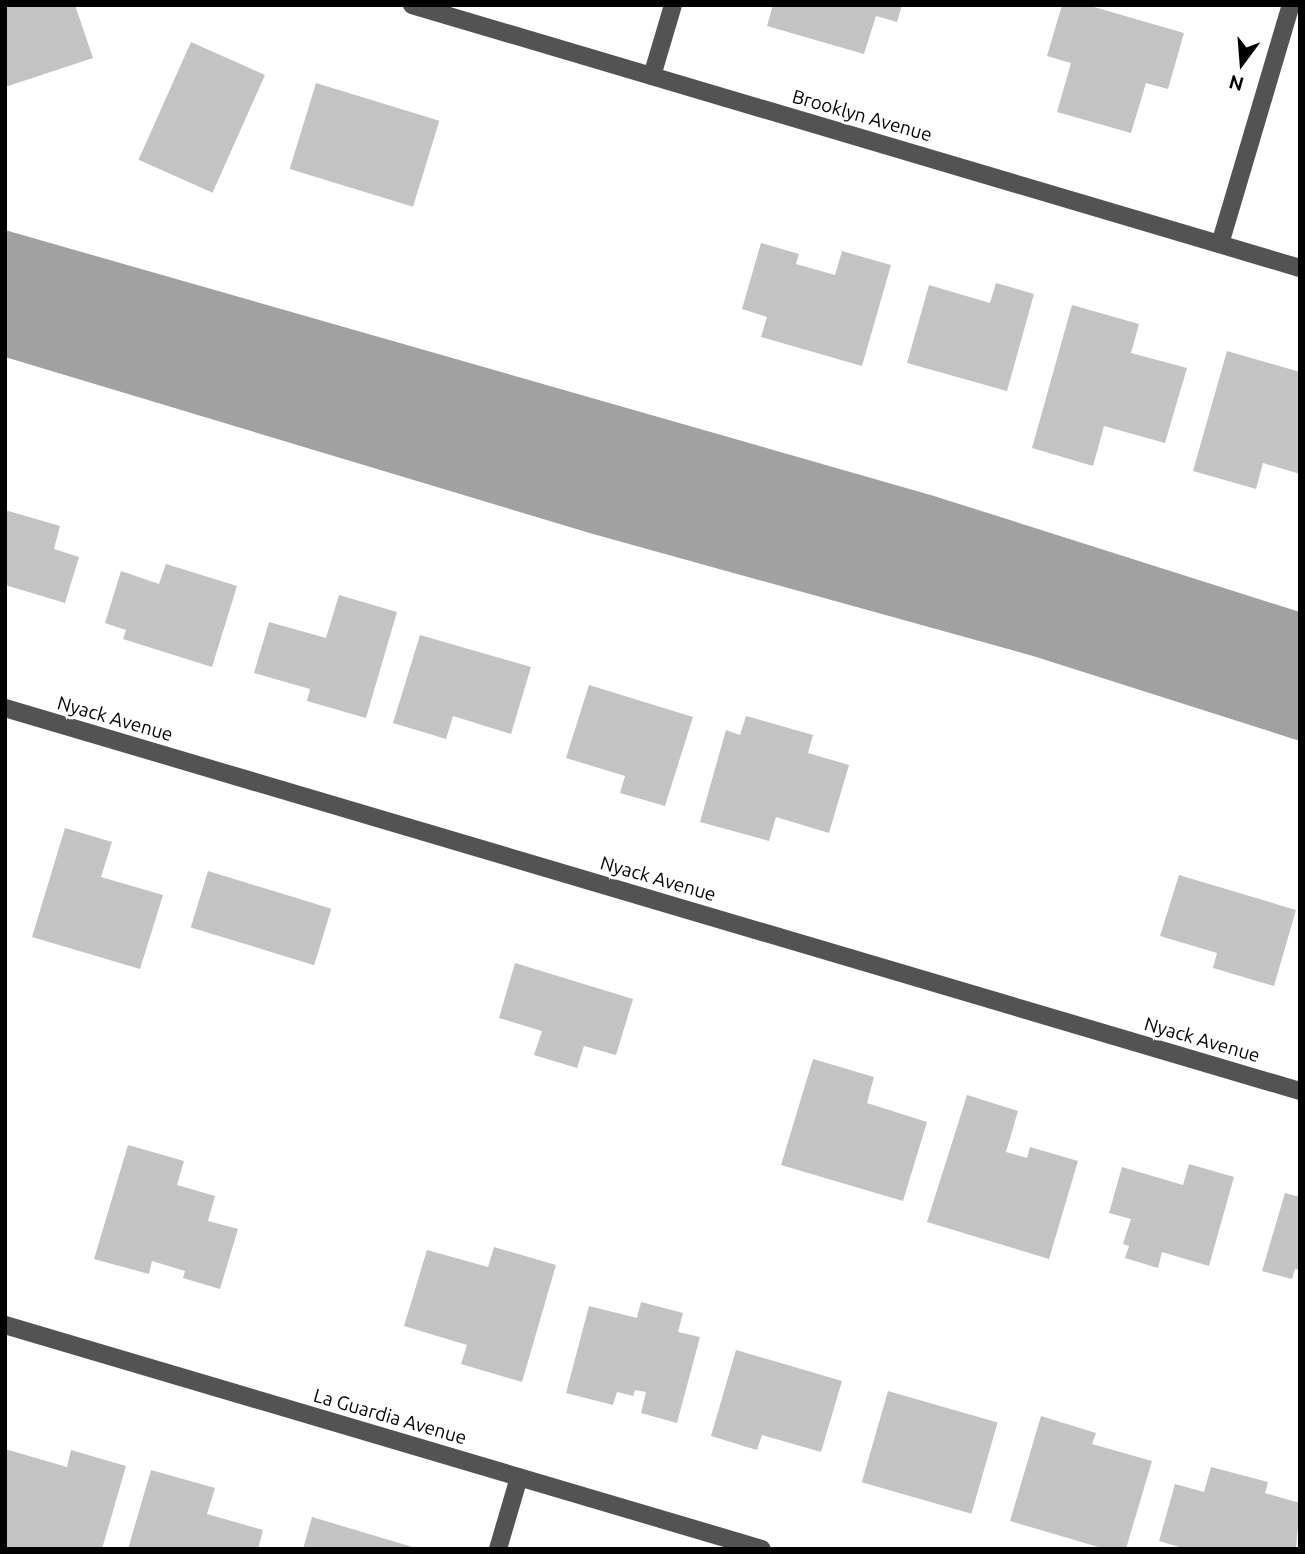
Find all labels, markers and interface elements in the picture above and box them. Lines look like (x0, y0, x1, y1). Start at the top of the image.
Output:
north arrow (1207, 28, 1277, 98)
text: N (1226, 71, 1246, 96)
street label: Brooklyn Avenue (789, 85, 935, 147)
street label: Nyack Avenue (55, 692, 175, 746)
street label: Nyack Avenue (598, 852, 718, 906)
street label: Nyack Avenue (1142, 1013, 1262, 1067)
street label: La Guardia Avenue (311, 1384, 469, 1450)

